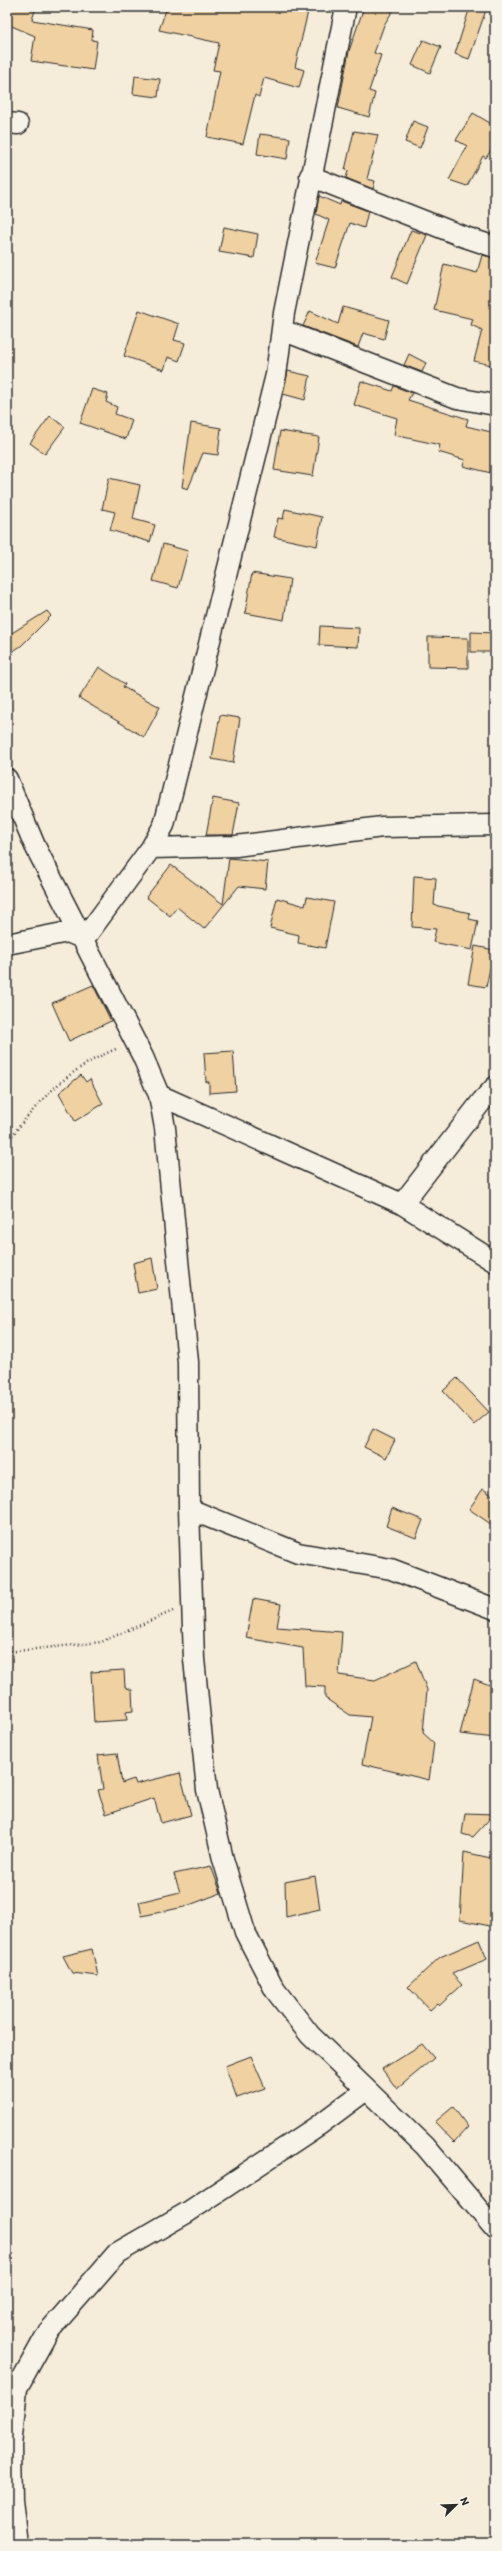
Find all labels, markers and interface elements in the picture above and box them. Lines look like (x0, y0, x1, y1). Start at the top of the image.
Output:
north arrow (436, 2485, 476, 2525)
text: N (457, 2495, 472, 2507)

